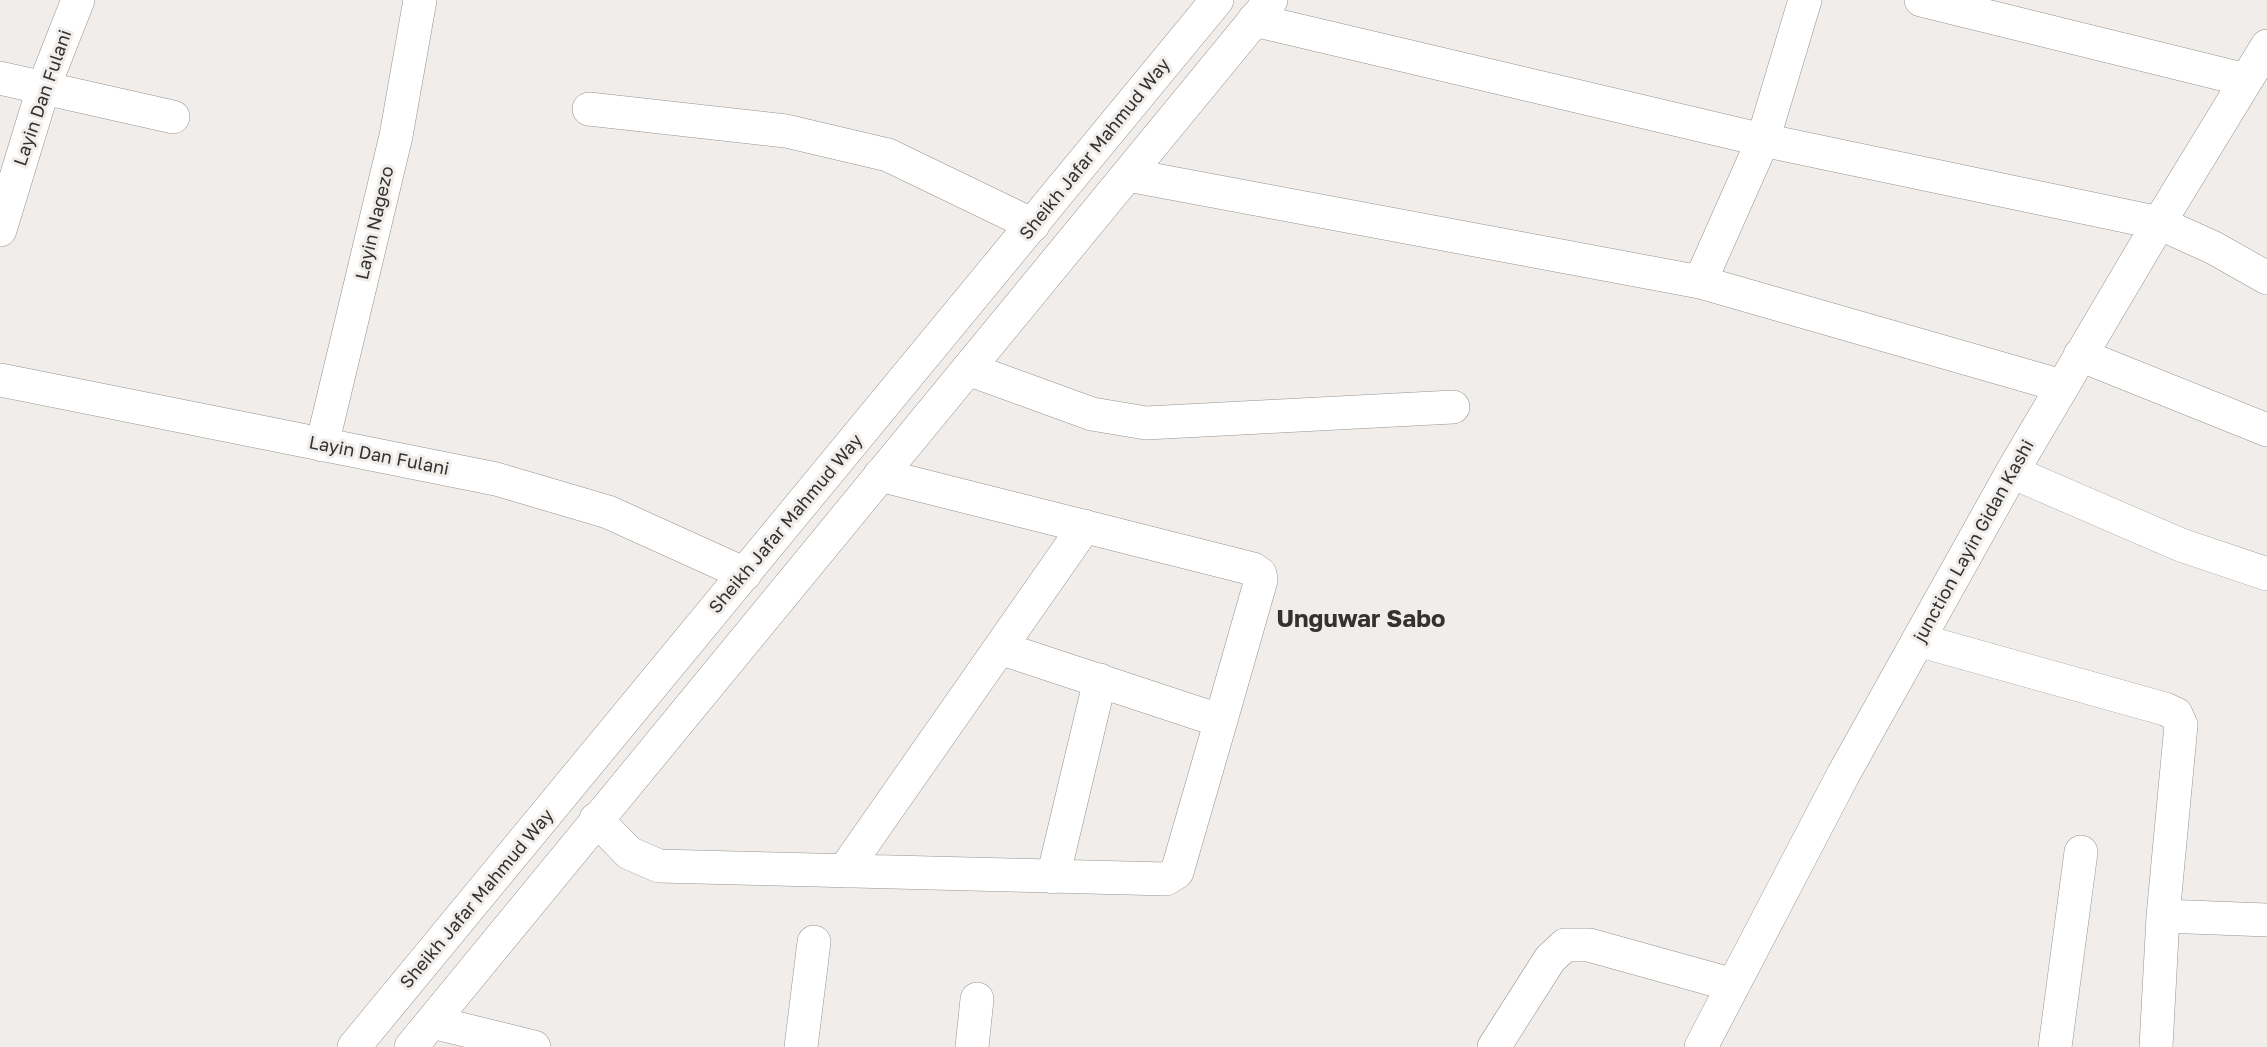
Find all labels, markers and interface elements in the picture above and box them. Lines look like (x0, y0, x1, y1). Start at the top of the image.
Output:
street label: Layin Dan Fulani (10, 27, 76, 169)
street label: Sheikh Jafar Mahmud Way (1015, 54, 1175, 244)
street label: Layin Nagezo (351, 164, 399, 282)
street label: Sheikh Jafar Mahmud Way (705, 430, 867, 618)
street label: Layin Dan Fulani (307, 432, 451, 480)
street label: junction Layin Gidan Kashi (1909, 436, 2039, 646)
district label: Unguwar Sabo (1277, 605, 1445, 633)
street label: Sheikh Jafar Mahmud Way (396, 805, 558, 993)

